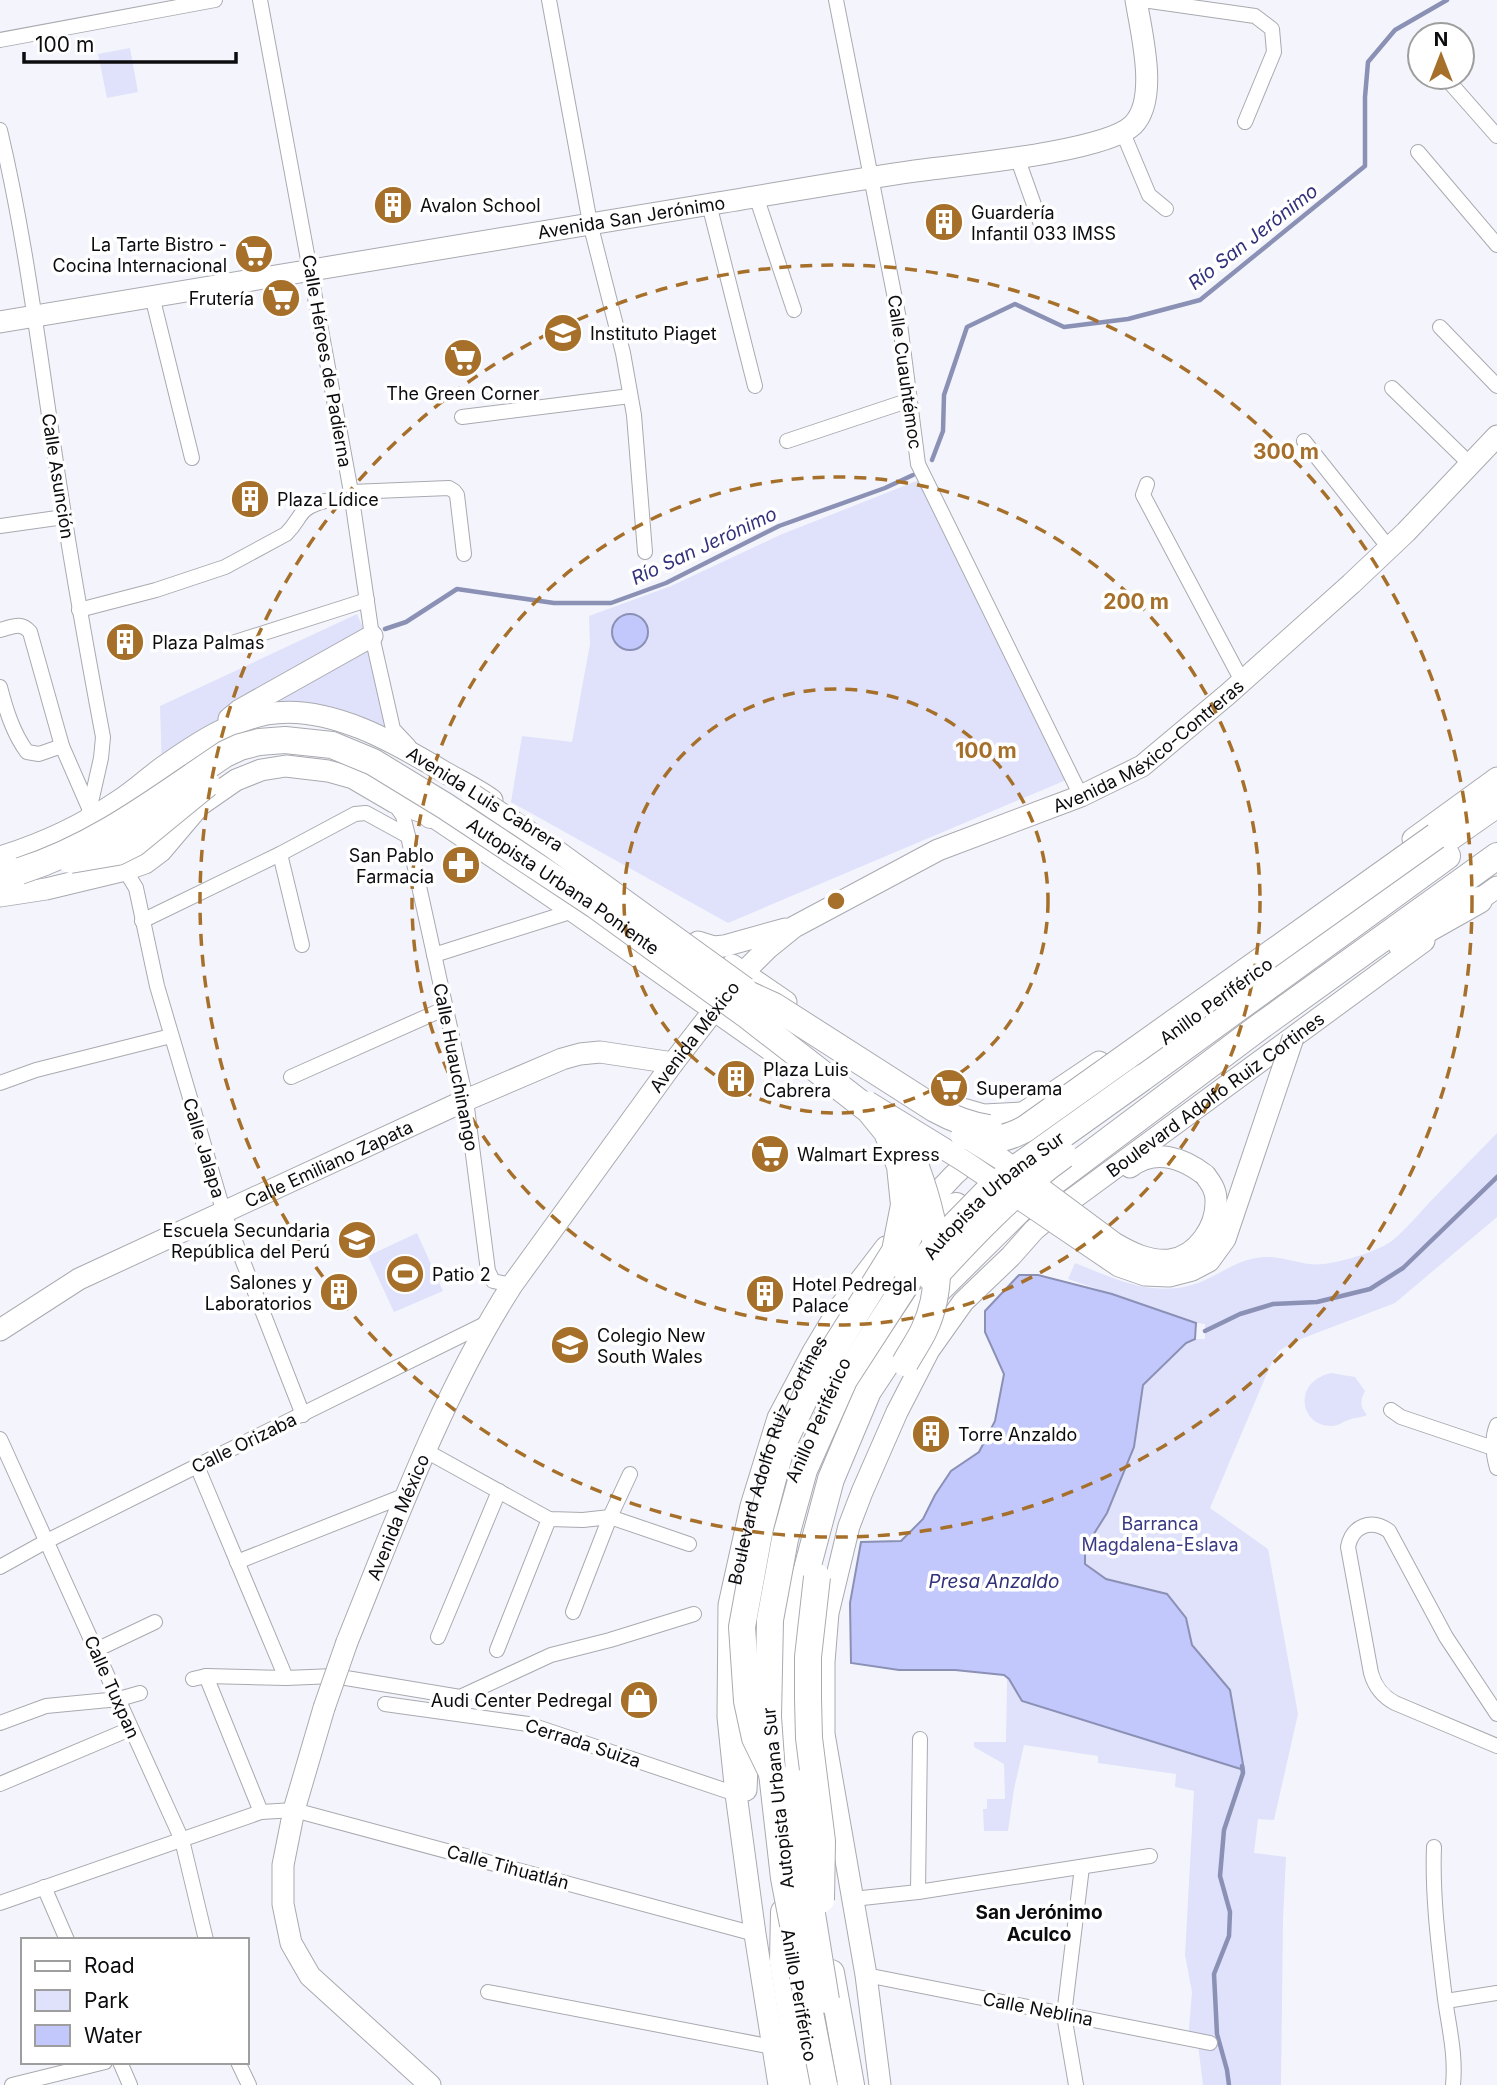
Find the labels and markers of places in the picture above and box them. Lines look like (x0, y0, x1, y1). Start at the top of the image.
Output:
building icon: Avalon School (372, 184, 414, 226)
place label: Avalon School (420, 195, 541, 216)
building icon: Guardería Infantil 033 IMSS (923, 201, 965, 243)
place label: Guardería Infantil 033 IMSS (971, 202, 1116, 244)
supermarket icon: La Tarte Bistro - Cocina Internacional (233, 233, 275, 275)
place label: La Tarte Bistro - Cocina Internacional (53, 234, 227, 276)
supermarket icon: Frutería (260, 277, 302, 319)
place label: Frutería (189, 288, 254, 309)
school or university icon: Instituto Piaget (542, 312, 584, 354)
place label: Instituto Piaget (590, 323, 717, 344)
supermarket icon: The Green Corner (442, 337, 484, 379)
place label: The Green Corner (386, 383, 540, 404)
building icon: Plaza Lídice (229, 478, 271, 520)
place label: Plaza Lídice (277, 489, 379, 510)
building icon: Plaza Palmas (104, 621, 146, 663)
place label: Plaza Palmas (152, 632, 264, 653)
pharmacy icon: San Pablo Farmacia (440, 844, 482, 886)
place label: San Pablo Farmacia (349, 845, 434, 887)
centre of rings (824, 889, 848, 913)
building icon: Plaza Luis Cabrera (715, 1058, 757, 1100)
place label: Plaza Luis Cabrera (763, 1059, 849, 1101)
supermarket icon: Superama (928, 1067, 970, 1109)
place label: Superama (976, 1078, 1062, 1099)
supermarket icon: Walmart Express (749, 1133, 791, 1175)
place label: Walmart Express (797, 1144, 940, 1165)
school or university icon: Escuela Secundaria República del Perú (336, 1219, 378, 1261)
place label: Escuela Secundaria República del Perú (162, 1220, 330, 1262)
sports icon: Patio 2 (384, 1253, 426, 1295)
place label: Patio 2 (432, 1264, 491, 1285)
building icon: Salones y Laboratorios (318, 1271, 360, 1313)
place label: Salones y Laboratorios (205, 1272, 312, 1314)
building icon: Hotel Pedregal Palace (744, 1273, 786, 1315)
place label: Hotel Pedregal Palace (792, 1274, 917, 1316)
school or university icon: Colegio New South Wales (549, 1324, 591, 1366)
place label: Colegio New South Wales (597, 1325, 706, 1367)
building icon: Torre Anzaldo (910, 1413, 952, 1455)
place label: Torre Anzaldo (958, 1424, 1077, 1445)
shop icon: Audi Center Pedregal (618, 1679, 660, 1721)
place label: Audi Center Pedregal (431, 1690, 612, 1711)

